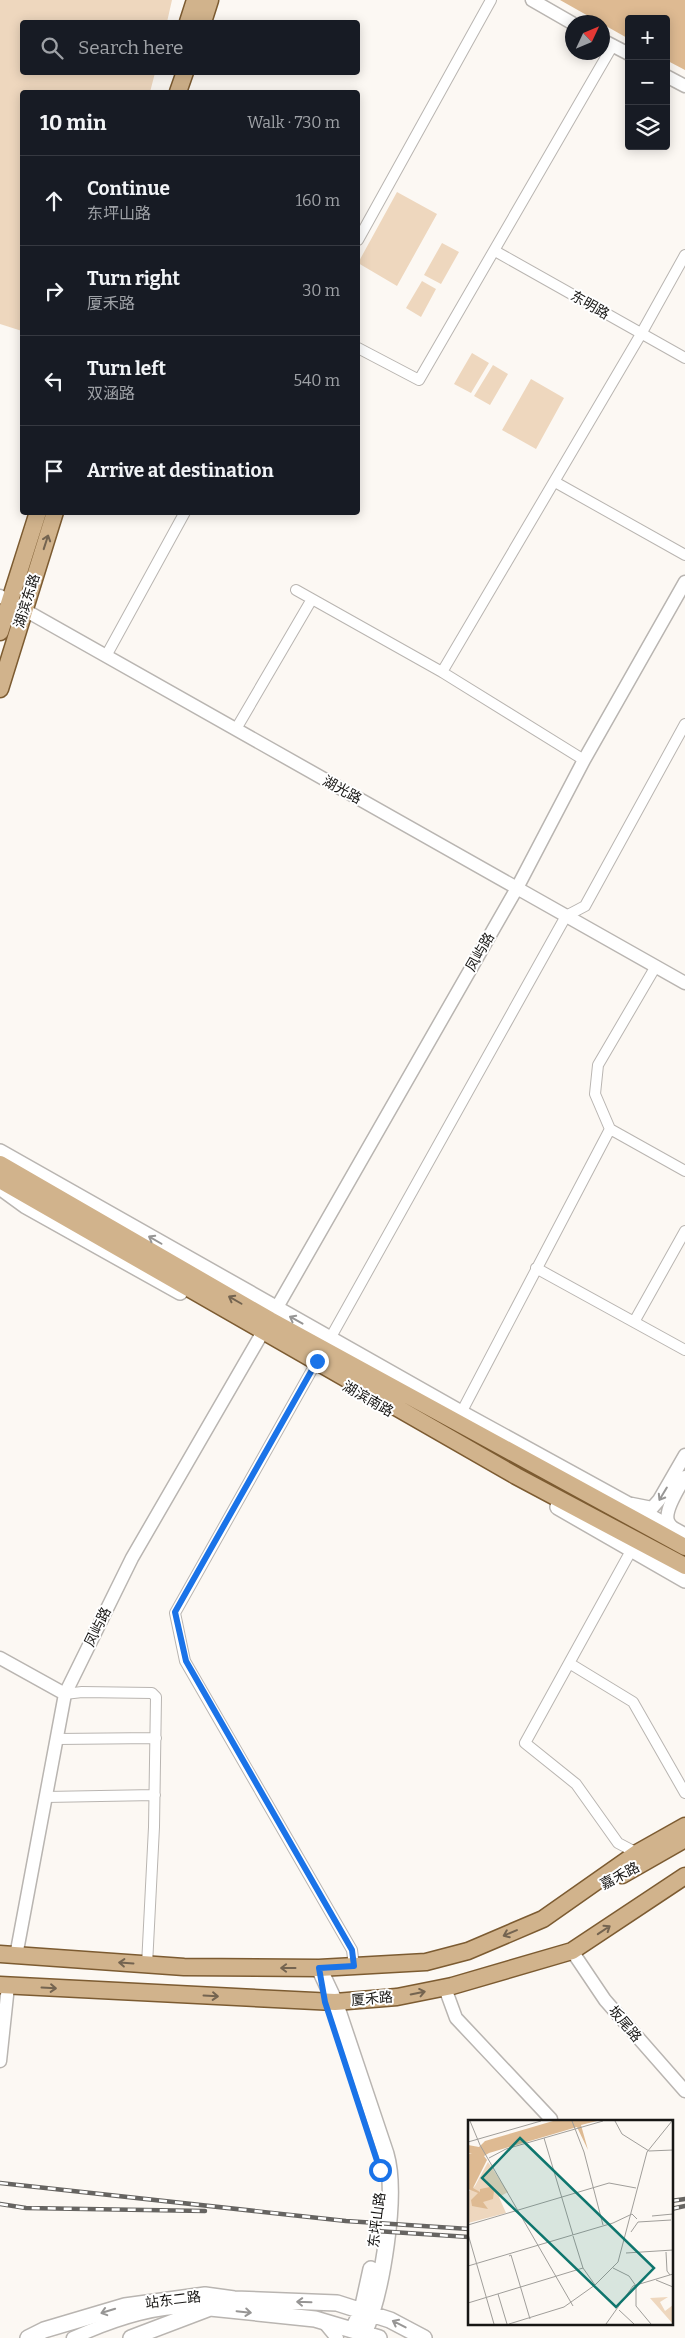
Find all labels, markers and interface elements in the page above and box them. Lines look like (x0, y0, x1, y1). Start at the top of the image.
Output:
north arrow (565, 15, 610, 60)
map controls (625, 15, 670, 150)
button: + (625, 15, 670, 60)
search box (20, 20, 360, 75)
icon: search (38, 34, 66, 62)
text: Search here (78, 36, 183, 59)
button: − (625, 60, 670, 105)
button: layers (625, 105, 670, 150)
text: 10 min (40, 110, 106, 136)
text: Walk · 730 m (247, 113, 340, 132)
text: Continue (87, 177, 170, 200)
icon: ahead (40, 187, 68, 215)
text: 160 m (295, 191, 340, 210)
text: 东坪山路 (87, 204, 151, 223)
text: Turn right (87, 267, 180, 290)
icon: right (40, 277, 68, 305)
text: 30 m (302, 281, 340, 300)
street label: 东明路 (568, 287, 612, 323)
text: 厦禾路 (87, 294, 135, 313)
text: Turn left (87, 357, 166, 380)
icon: left (40, 367, 68, 395)
text: 540 m (293, 371, 340, 390)
text: 双涵路 (87, 384, 135, 403)
icon: arrive (40, 457, 68, 485)
text: Arrive at destination (87, 459, 274, 482)
one-way arrow (41, 535, 51, 551)
street label: 湖滨东路 (11, 572, 43, 630)
street label: 湖光路 (320, 772, 364, 808)
street label: 凤屿路 (462, 930, 498, 974)
one-way arrow (148, 1234, 162, 1244)
one-way arrow (229, 1294, 243, 1304)
one-way arrow (289, 1314, 304, 1324)
route end (306, 1350, 329, 1373)
street label: 湖滨南路 (340, 1378, 396, 1420)
one-way arrow (657, 1487, 667, 1501)
street label: 凤屿路 (81, 1604, 115, 1650)
street label: 嘉禾路 (597, 1859, 643, 1893)
one-way arrow (597, 1925, 611, 1935)
one-way arrow (503, 1929, 518, 1939)
one-way arrow (118, 1959, 134, 1968)
one-way arrow (280, 1963, 296, 1973)
one-way arrow (40, 1984, 56, 1993)
one-way arrow (410, 1988, 426, 1997)
street label: 厦禾路 (350, 1989, 394, 2009)
one-way arrow (203, 1992, 219, 2001)
street label: 坂尾路 (605, 2002, 645, 2046)
inset map (468, 2120, 672, 2326)
route start (369, 2159, 392, 2182)
street label: 东坪山路 (365, 2191, 389, 2249)
street label: 站东二路 (144, 2288, 202, 2312)
one-way arrow (296, 2297, 312, 2306)
one-way arrow (101, 2307, 117, 2317)
one-way arrow (236, 2307, 252, 2317)
one-way arrow (392, 2319, 407, 2328)

